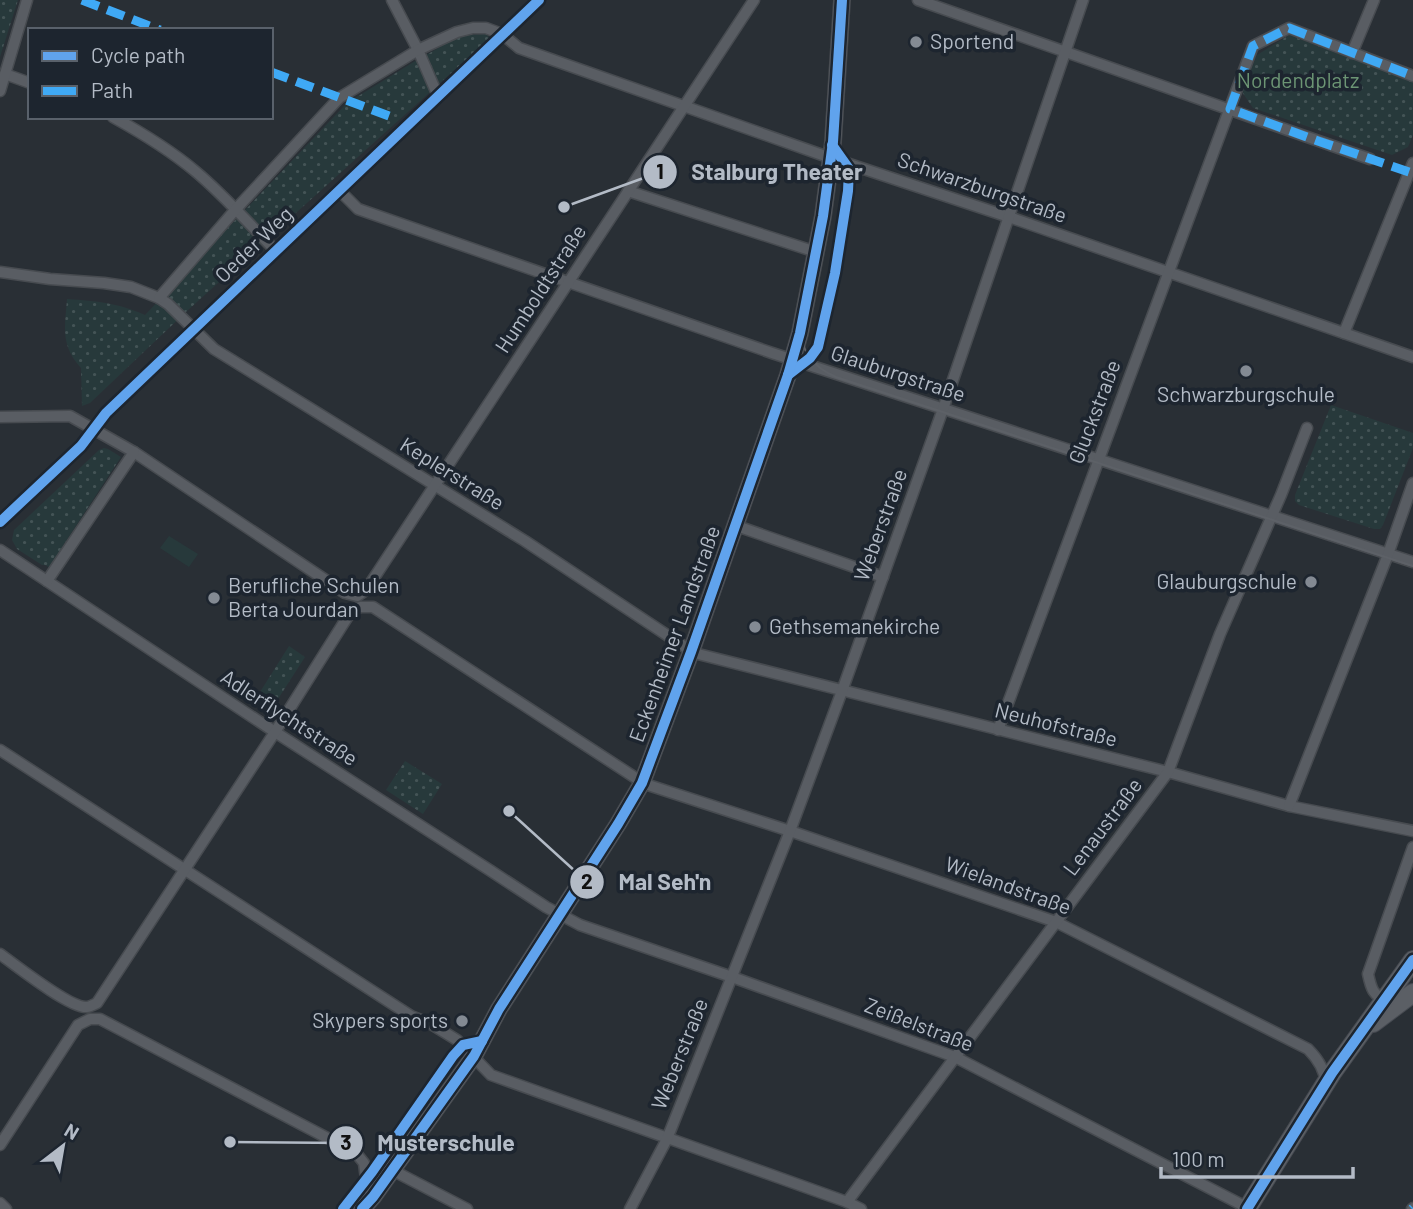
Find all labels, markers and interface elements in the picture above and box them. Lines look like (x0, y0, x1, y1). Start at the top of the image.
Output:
legend (28, 28, 273, 119)
place label: Sportend (930, 28, 1014, 53)
marker: Sportend (908, 34, 924, 50)
text: Cycle path (91, 42, 185, 67)
park label: Nordendplatz (1237, 67, 1359, 92)
text: Path (91, 77, 133, 102)
street label: Schwarzburgstraße (895, 146, 1070, 227)
callout: Stalburg Theater (642, 150, 877, 194)
text: Stalburg Theater (691, 157, 863, 185)
text: 1 (656, 158, 664, 183)
street label: Oeder Weg (209, 201, 297, 287)
street label: Humboldtstraße (489, 219, 591, 357)
street label: Glauburgstraße (828, 339, 969, 406)
street label: Gluckstraße (1062, 356, 1125, 467)
marker: Schwarzburgschule (1238, 363, 1254, 379)
place label: Schwarzburgschule (1157, 381, 1335, 406)
street label: Keplerstraße (396, 431, 509, 515)
street label: Weberstraße (848, 465, 911, 584)
street label: Eckenheimer Landstraße (623, 522, 724, 745)
place label: Glauburgschule (1156, 568, 1297, 593)
place label: Berufliche Schulen Berta Jourdan (228, 572, 400, 621)
marker: Glauburgschule (1303, 574, 1319, 590)
marker: Berufliche Schulen Berta Jourdan (206, 590, 222, 606)
place label: Gethsemanekirche (769, 613, 940, 638)
marker: Gethsemanekirche (747, 619, 763, 635)
street label: Adlerflychtstraße (217, 663, 363, 770)
street label: Neuhofstraße (993, 696, 1120, 751)
street label: Lenaustraße (1057, 773, 1147, 880)
street label: Wielandstraße (942, 850, 1075, 919)
callout: Mal Seh'n (569, 860, 725, 904)
text: Mal Seh'n (619, 867, 711, 895)
text: 2 (581, 868, 593, 893)
street label: Zeißelstraße (861, 991, 978, 1056)
street label: Weberstraße (645, 994, 712, 1113)
place label: Skypers sports (312, 1007, 448, 1032)
marker: Skypers sports (454, 1013, 470, 1029)
north arrow (28, 1111, 98, 1181)
text: N (61, 1118, 83, 1144)
callout: Musterschule (328, 1121, 528, 1165)
text: Musterschule (377, 1128, 515, 1156)
text: 3 (340, 1129, 352, 1154)
scale bar (1161, 1136, 1354, 1180)
text: 100 m (1172, 1146, 1225, 1171)

